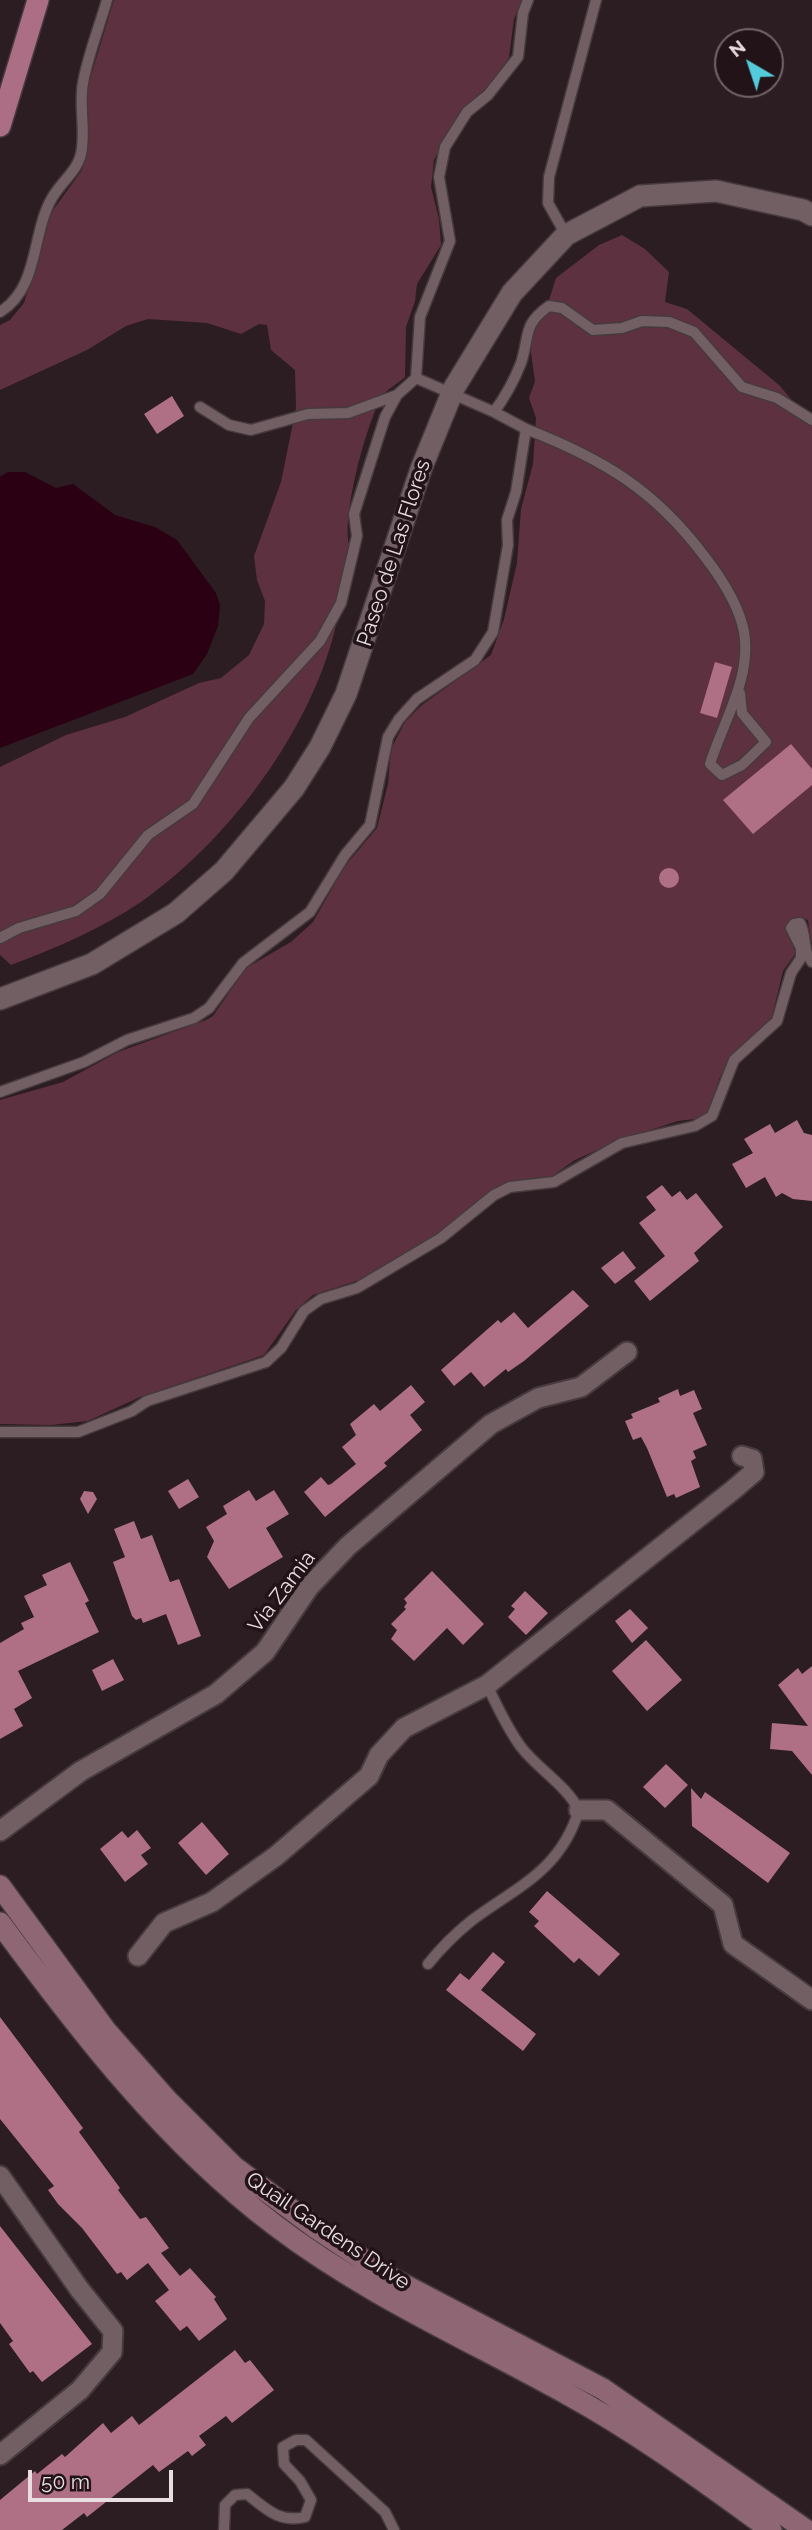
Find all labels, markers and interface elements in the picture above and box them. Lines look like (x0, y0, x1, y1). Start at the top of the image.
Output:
north arrow (714, 28, 784, 98)
text: N (724, 35, 750, 61)
street label: Paseo de Las Flores (352, 457, 436, 649)
street label: Via Zamia (243, 1546, 321, 1638)
street label: Quail Gardens Drive (241, 2167, 415, 2295)
scale bar (32, 2456, 177, 2500)
text: 50 m (41, 2469, 90, 2494)

